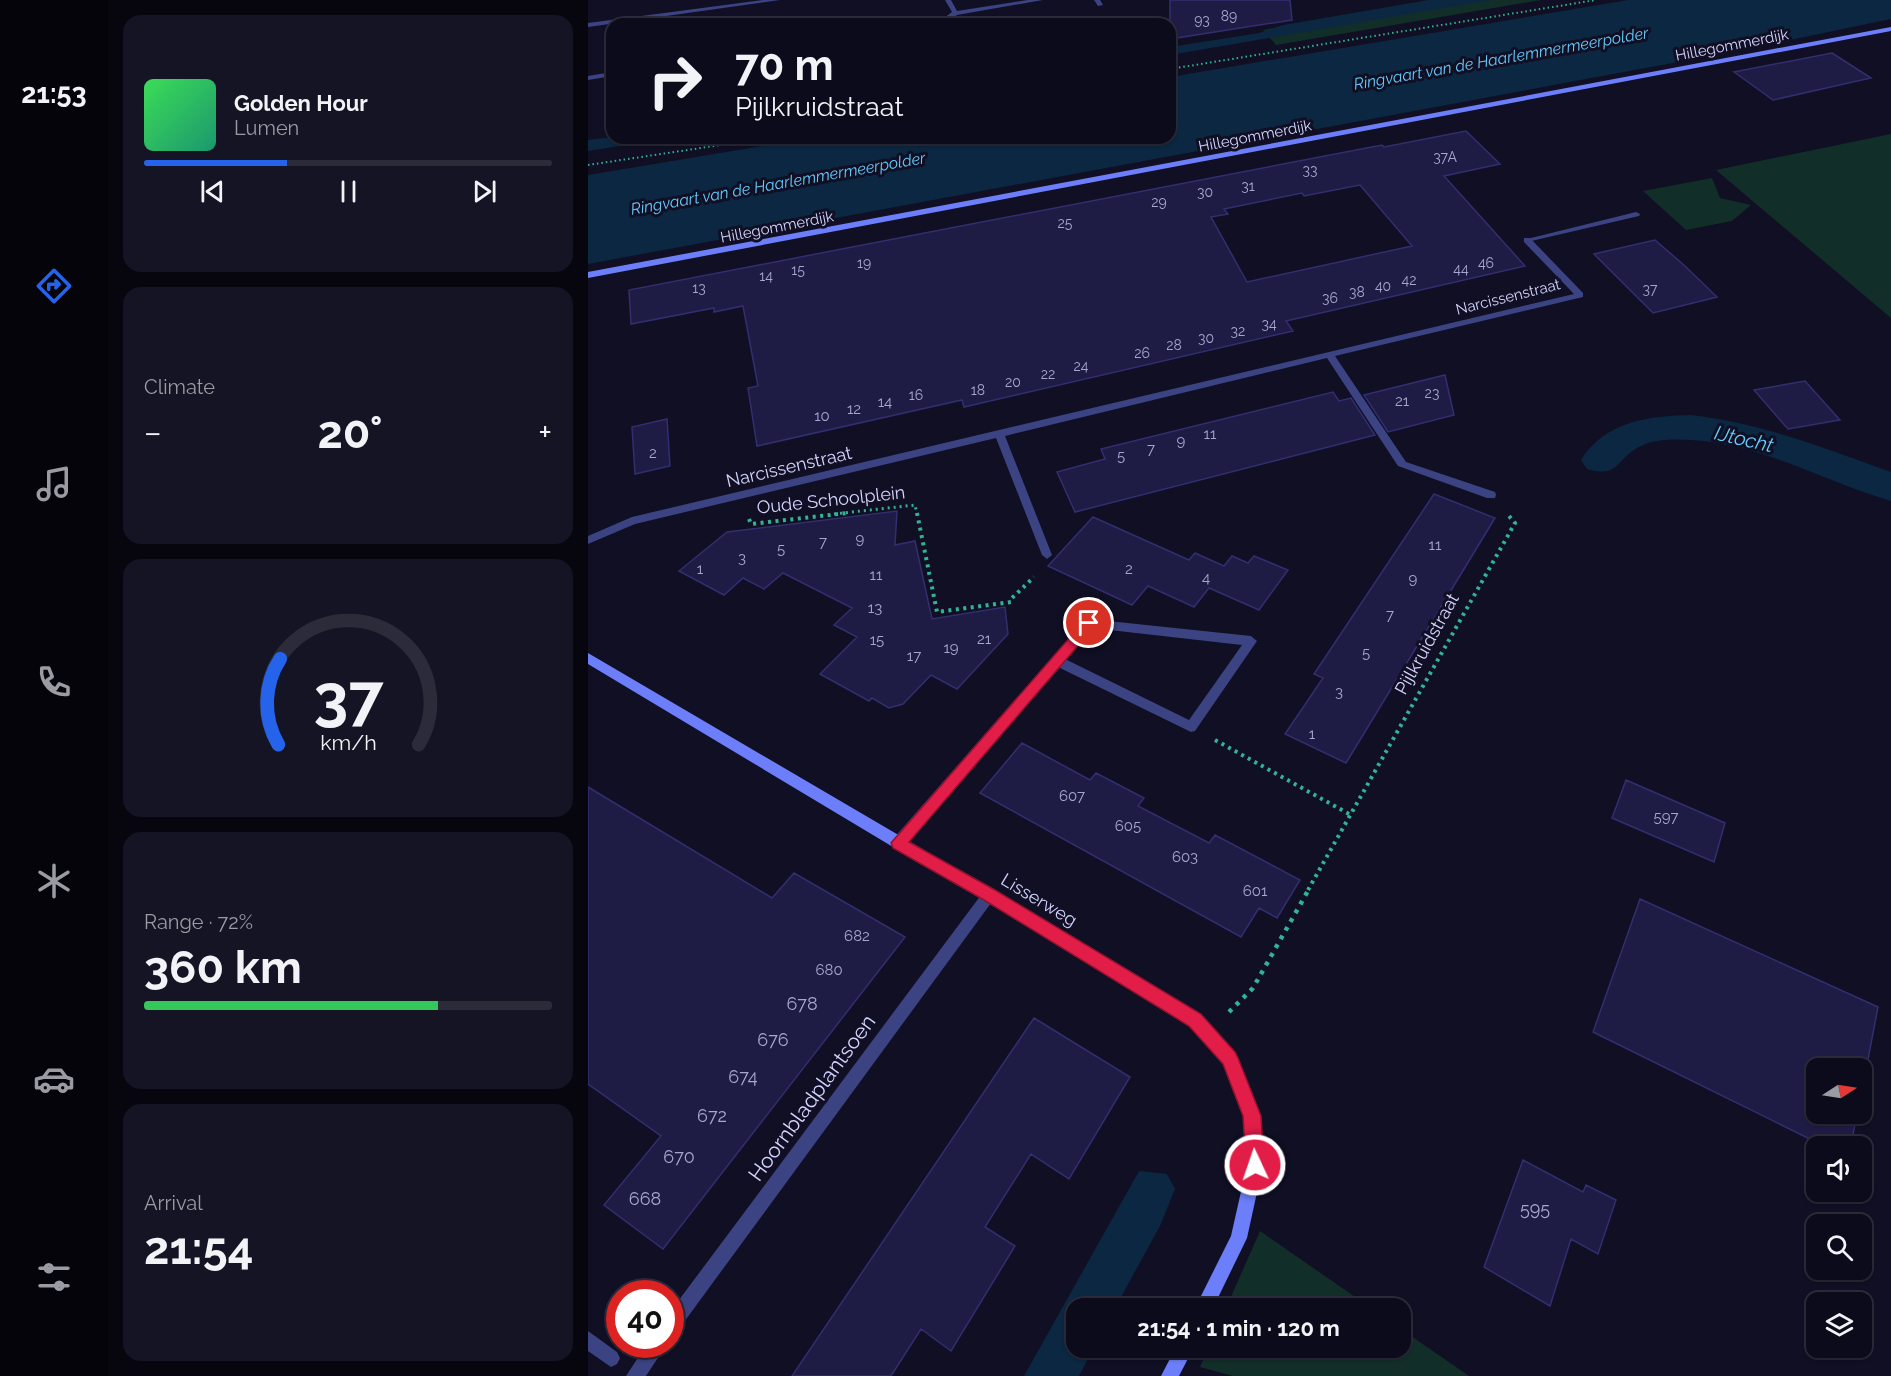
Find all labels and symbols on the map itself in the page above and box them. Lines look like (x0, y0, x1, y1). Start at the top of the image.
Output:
house number: 89 (1221, 8, 1237, 24)
house number: 93 (1194, 12, 1210, 28)
water label: Ringvaart van de Haarlemmermeerpolder (1352, 23, 1650, 94)
street label: Hillegommerdijk (1674, 25, 1790, 65)
street label: Hillegommerdijk (1197, 116, 1313, 156)
water label: Ringvaart van de Haarlemmermeerpolder (629, 148, 927, 219)
house number: 37A (1433, 149, 1457, 165)
house number: 33 (1303, 162, 1317, 178)
house number: 31 (1241, 178, 1255, 194)
house number: 30 (1197, 184, 1213, 200)
house number: 29 (1151, 194, 1167, 210)
street label: Hillegommerdijk (719, 207, 835, 247)
house number: 25 (1058, 215, 1073, 231)
house number: 19 (857, 255, 871, 271)
house number: 46 (1478, 255, 1494, 271)
house number: 44 (1453, 261, 1469, 277)
house number: 15 (791, 262, 805, 278)
house number: 14 (759, 268, 773, 284)
house number: 42 (1402, 272, 1416, 288)
street label: Narcissenstraat (1454, 275, 1562, 319)
house number: 40 (1375, 278, 1391, 294)
house number: 13 (692, 280, 706, 296)
house number: 37 (1643, 281, 1658, 297)
house number: 38 (1349, 284, 1365, 300)
house number: 36 (1322, 290, 1338, 306)
house number: 34 (1261, 316, 1277, 332)
house number: 32 (1231, 323, 1245, 339)
house number: 30 (1198, 330, 1214, 346)
house number: 28 (1166, 337, 1182, 353)
house number: 26 (1134, 345, 1150, 361)
house number: 24 (1074, 358, 1089, 374)
house number: 22 (1041, 366, 1055, 382)
house number: 20 (1005, 374, 1021, 390)
house number: 18 (971, 382, 985, 398)
house number: 23 (1425, 385, 1439, 401)
house number: 16 (909, 387, 923, 403)
house number: 21 (1395, 392, 1410, 410)
house number: 14 (878, 393, 892, 411)
house number: 12 (847, 400, 861, 418)
house number: 10 (814, 407, 830, 425)
water label: IJtocht (1712, 421, 1776, 458)
house number: 11 (1204, 425, 1217, 443)
house number: 9 (1177, 432, 1186, 450)
house number: 7 (1147, 440, 1155, 458)
street label: Narcissenstraat (724, 442, 854, 491)
house number: 2 (649, 444, 657, 462)
house number: 5 (1117, 447, 1125, 465)
street label: Oude Schoolplein (756, 481, 906, 518)
house number: 9 (856, 530, 865, 548)
house number: 7 (819, 533, 827, 551)
house number: 11 (1429, 536, 1442, 554)
house number: 5 (777, 540, 785, 558)
house number: 3 (738, 549, 746, 567)
house number: 1 (697, 560, 704, 578)
house number: 2 (1125, 560, 1133, 578)
house number: 11 (870, 566, 883, 584)
house number: 4 (1202, 569, 1210, 587)
house number: 9 (1409, 570, 1418, 588)
street label: Pijlkruidstraat (1390, 590, 1463, 698)
pin (1063, 597, 1114, 648)
house number: 13 (868, 599, 882, 617)
house number: 7 (1386, 606, 1394, 624)
house number: 21 (977, 630, 992, 648)
house number: 15 (870, 631, 884, 649)
house number: 19 (943, 639, 959, 657)
house number: 5 (1362, 644, 1370, 662)
house number: 17 (907, 647, 921, 665)
house number: 3 (1335, 683, 1343, 701)
house number: 1 (1309, 725, 1316, 743)
house number: 607 (1059, 787, 1085, 805)
house number: 597 (1654, 808, 1678, 826)
house number: 605 (1115, 817, 1141, 835)
house number: 603 (1172, 848, 1198, 866)
street label: Lisserweg (998, 869, 1081, 930)
house number: 601 (1243, 882, 1268, 900)
house number: 682 (844, 927, 870, 945)
house number: 680 (815, 961, 843, 979)
house number: 678 (786, 993, 818, 1014)
street label: Hoornbladplantsoen (743, 1010, 880, 1186)
house number: 676 (757, 1029, 789, 1050)
north arrow (1806, 1058, 1872, 1124)
house number: 674 (728, 1066, 758, 1087)
house number: 672 (697, 1105, 727, 1126)
position arrow (1223, 1133, 1287, 1197)
house number: 670 (663, 1146, 695, 1167)
house number: 668 (629, 1188, 661, 1209)
house number: 595 (1520, 1198, 1550, 1219)
speed limit sign: 40 (606, 1280, 684, 1358)

